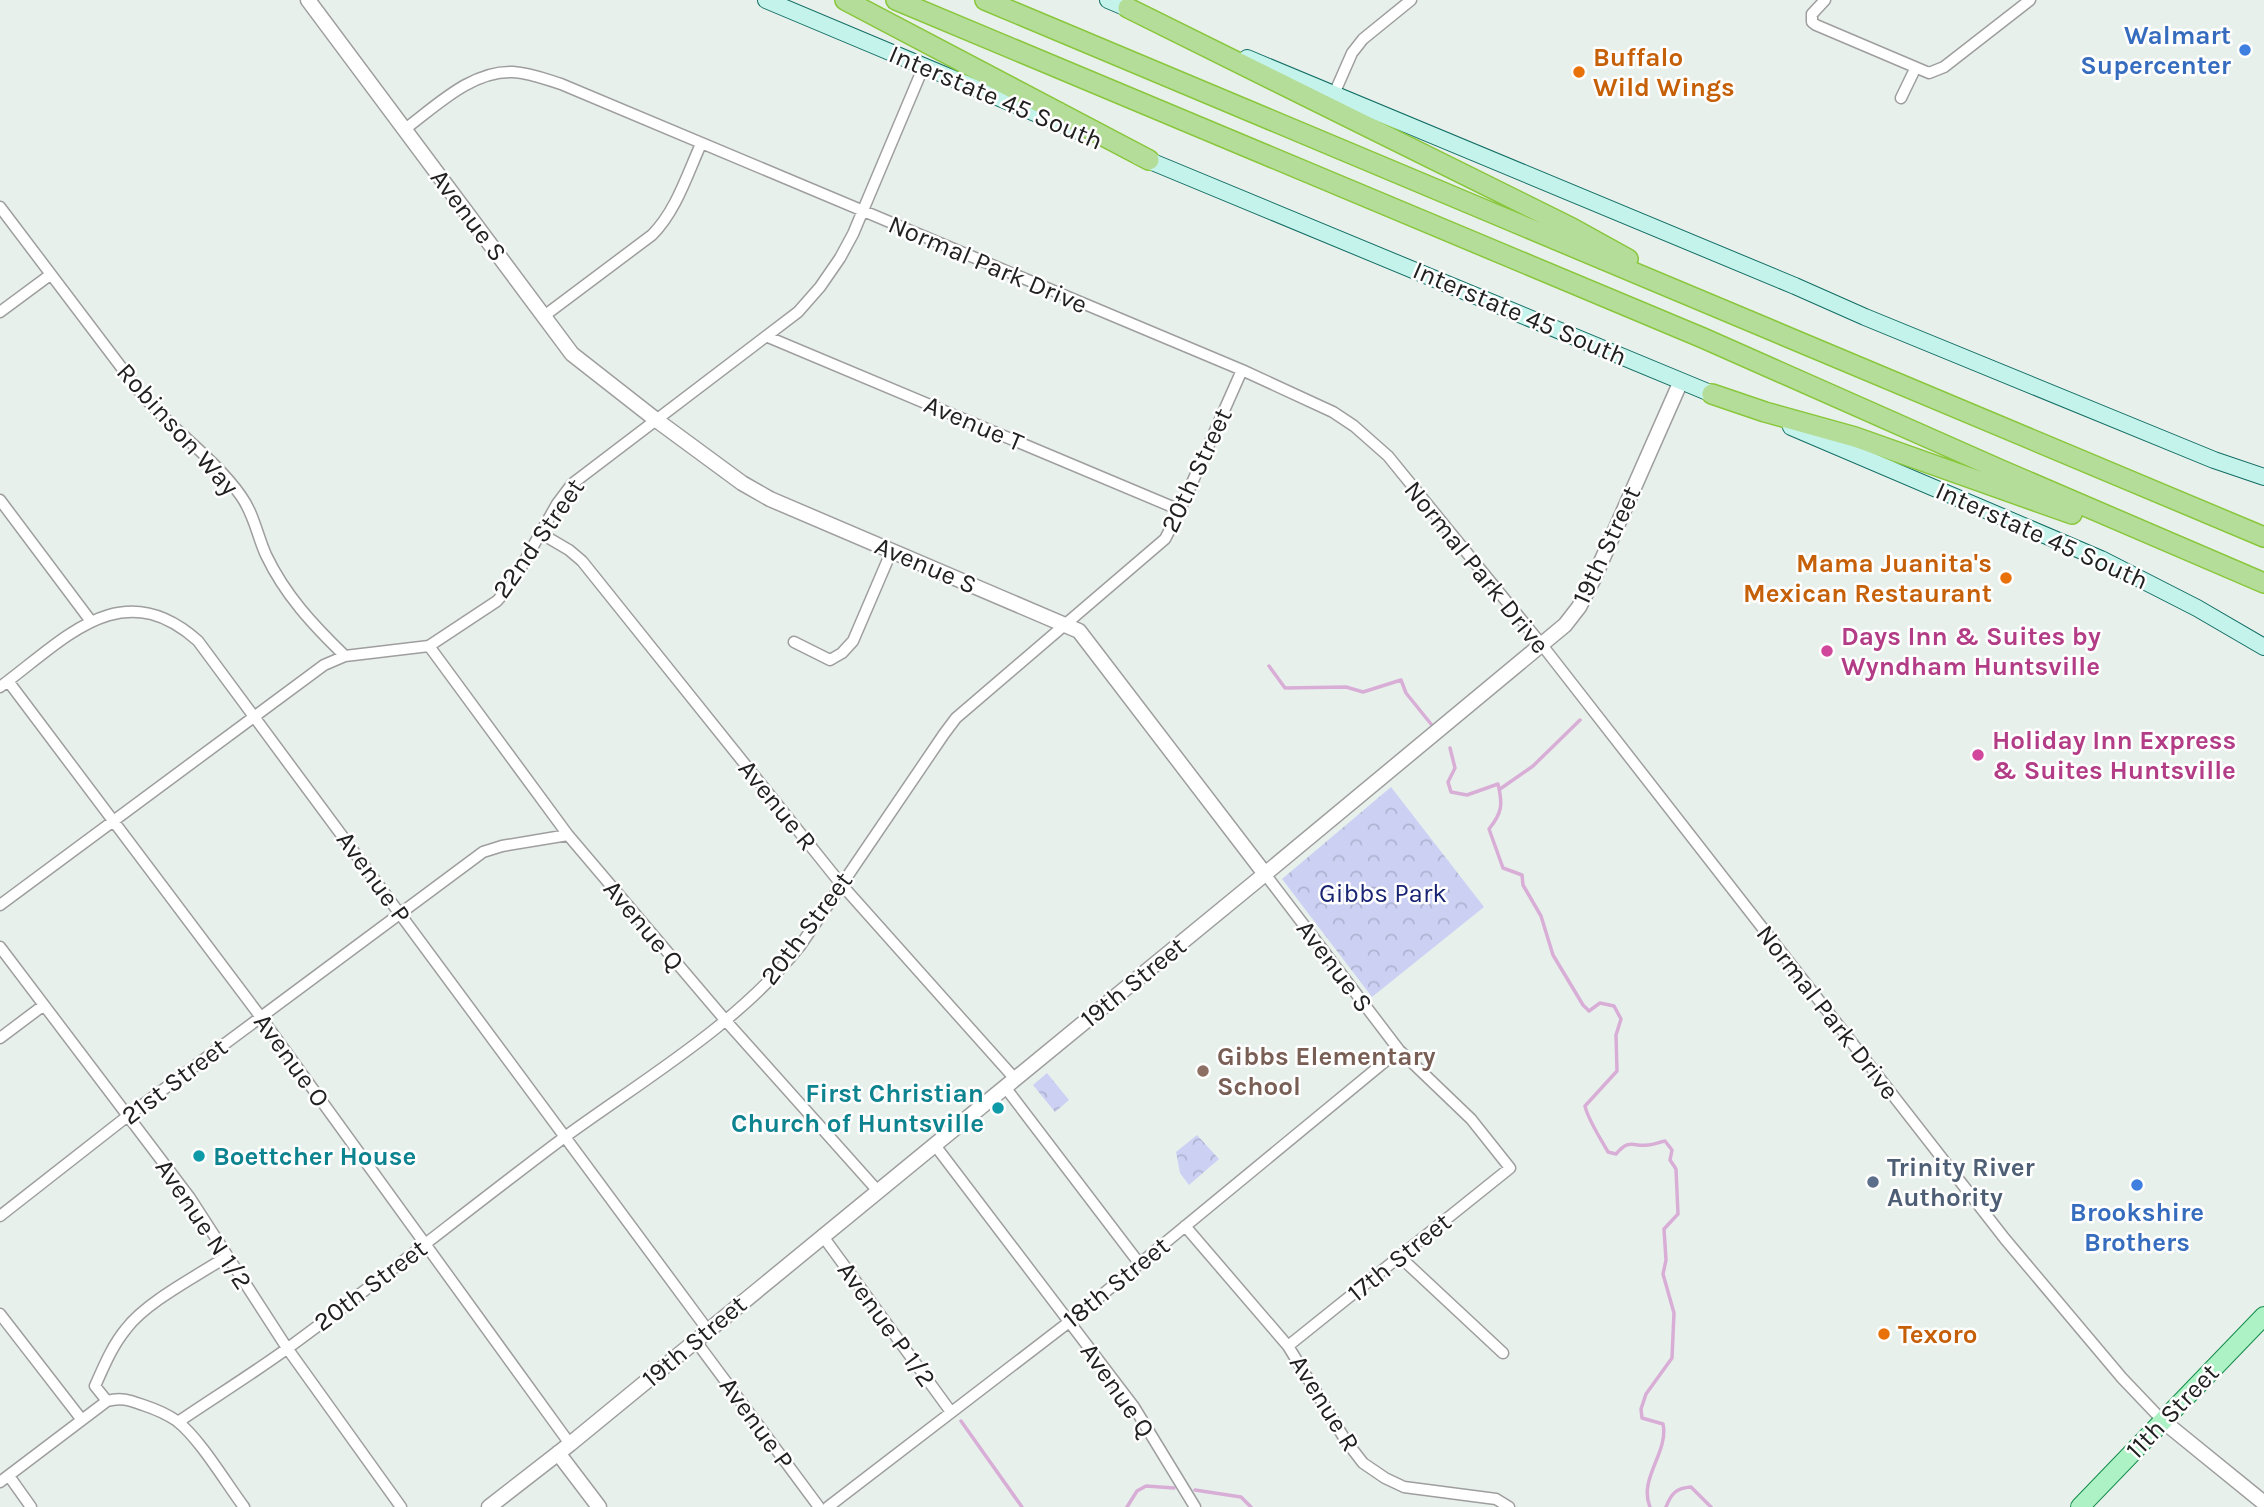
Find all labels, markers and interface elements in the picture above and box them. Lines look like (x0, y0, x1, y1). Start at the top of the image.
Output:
place label: Walmart Supercenter (2080, 20, 2232, 81)
street label: Interstate 45 South (884, 38, 1107, 156)
place label: Buffalo Wild Wings (1593, 42, 1735, 103)
marker: Walmart Supercenter (2237, 42, 2253, 58)
marker: Buffalo Wild Wings (1571, 64, 1587, 80)
street label: Avenue S (424, 163, 513, 268)
street label: Normal Park Drive (884, 209, 1092, 320)
street label: Interstate 45 South (1408, 254, 1631, 372)
street label: Robinson Way (110, 357, 245, 502)
street label: Avenue T (920, 389, 1028, 458)
street label: 20th Street (1154, 403, 1239, 537)
street label: 22nd Street (486, 472, 591, 604)
street label: Normal Park Drive (1397, 475, 1556, 660)
street label: Interstate 45 South (1931, 475, 2153, 596)
street label: 19th Street (1566, 481, 1647, 609)
street label: Avenue S (870, 530, 981, 601)
place label: Mama Juanita's Mexican Restaurant (1743, 548, 1992, 609)
marker: Mama Juanita's Mexican Restaurant (1998, 570, 2014, 586)
place label: Days Inn & Suites by Wyndham Huntsville (1841, 621, 2101, 682)
marker: Days Inn & Suites by Wyndham Huntsville (1819, 643, 1835, 659)
place label: Holiday Inn Express & Suites Huntsville (1992, 725, 2236, 786)
marker: Holiday Inn Express & Suites Huntsville (1970, 747, 1986, 763)
street label: Avenue R (732, 754, 824, 857)
street label: Avenue P (330, 825, 417, 929)
street label: 20th Street (754, 865, 859, 991)
street label: Avenue Q (597, 874, 690, 977)
park label: Gibbs Park (1319, 878, 1447, 909)
street label: Avenue S (1290, 914, 1379, 1019)
street label: Normal Park Drive (1750, 919, 1905, 1106)
street label: 19th Street (1074, 930, 1192, 1034)
street label: Avenue O (247, 1007, 336, 1113)
street label: 21st Street (115, 1031, 234, 1131)
place label: Gibbs Elementary School (1217, 1041, 1436, 1102)
marker: Gibbs Elementary School (1195, 1063, 1211, 1079)
place label: First Christian Church of Huntsville (731, 1078, 984, 1139)
marker: First Christian Church of Huntsville (990, 1100, 1006, 1116)
place label: Boettcher House (213, 1141, 416, 1172)
marker: Boettcher House (191, 1148, 207, 1164)
place label: Trinity River Authority (1887, 1152, 2036, 1213)
street label: Avenue N 1/2 (149, 1153, 259, 1295)
marker: Trinity River Authority (1865, 1174, 1881, 1190)
marker: Brookshire Brothers (2129, 1177, 2145, 1193)
place label: Brookshire Brothers (2070, 1197, 2204, 1258)
street label: 17th Street (1341, 1206, 1457, 1308)
street label: 18th Street (1057, 1230, 1176, 1335)
street label: 20th Street (308, 1233, 433, 1338)
street label: Avenue P 1/2 (831, 1256, 942, 1393)
street label: 19th Street (636, 1289, 753, 1394)
place label: Texoro (1898, 1319, 1977, 1350)
marker: Texoro (1876, 1326, 1892, 1342)
street label: Avenue Q (1074, 1337, 1161, 1444)
street label: Avenue R (1283, 1349, 1366, 1457)
street label: 11th Street (2119, 1357, 2225, 1465)
street label: Avenue P (713, 1371, 800, 1475)

